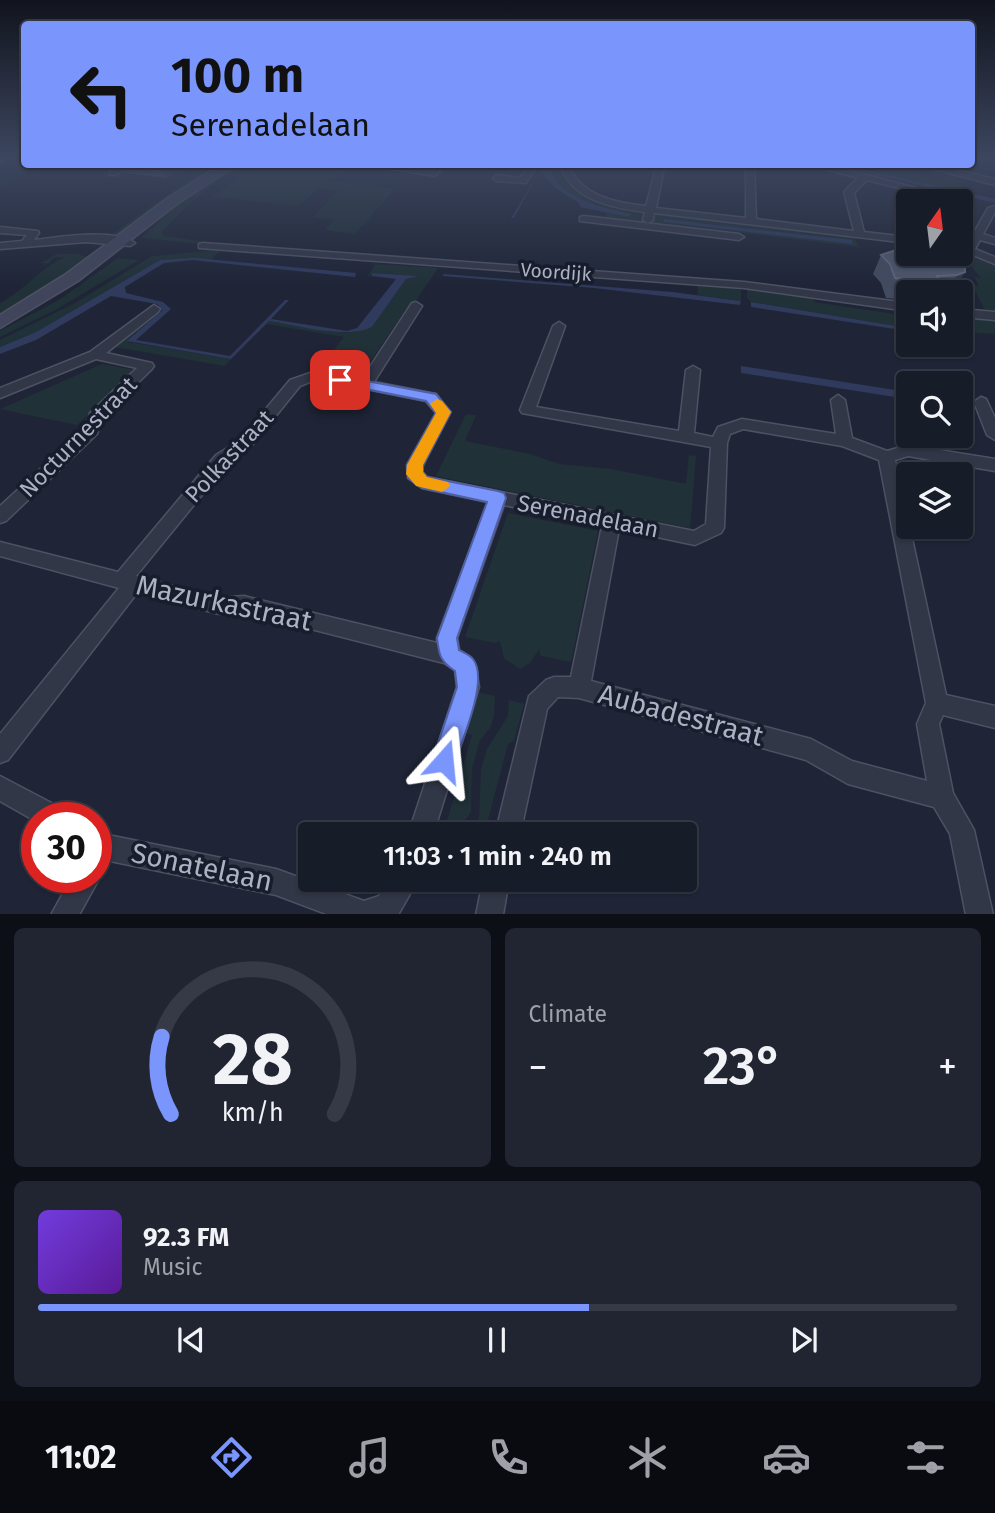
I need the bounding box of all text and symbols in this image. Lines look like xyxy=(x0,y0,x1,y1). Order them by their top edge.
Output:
text: 100 m xyxy=(171,46,304,105)
icon: left xyxy=(56,49,147,140)
text: Serenadelaan xyxy=(171,106,370,144)
north arrow xyxy=(896,189,973,266)
map controls xyxy=(896,189,973,539)
street label: Voordijk xyxy=(520,258,592,286)
button: sound xyxy=(896,280,973,357)
pin xyxy=(310,350,370,410)
icon: arrive xyxy=(321,361,359,399)
street label: Nocturnestraat xyxy=(13,370,143,503)
button: search xyxy=(896,371,973,448)
street label: Polkastraat xyxy=(179,403,280,508)
button: layers xyxy=(896,462,973,539)
street label: Serenadelaan xyxy=(515,489,661,543)
street label: Mazurkastraat xyxy=(133,568,316,638)
street label: Aubadestraat xyxy=(595,677,768,753)
position arrow xyxy=(407,724,481,798)
speed limit sign: 30 xyxy=(21,802,112,893)
street label: Sonatelaan xyxy=(129,836,275,898)
text: 11:03 · 1 min · 240 m xyxy=(383,841,612,872)
text: Climate xyxy=(529,1000,607,1028)
text: 28 xyxy=(212,1016,292,1103)
text: 23° xyxy=(703,1035,783,1098)
text: − xyxy=(529,1044,548,1090)
text: + xyxy=(938,1044,957,1090)
text: km/h xyxy=(221,1097,283,1127)
text: 92.3 FM xyxy=(143,1222,229,1253)
text: Music xyxy=(143,1253,203,1281)
icon: previous xyxy=(172,1321,210,1359)
icon: pause xyxy=(478,1321,516,1359)
icon: next xyxy=(785,1321,823,1359)
icon: directions xyxy=(207,1433,256,1482)
icon: music xyxy=(345,1433,394,1482)
icon: phone xyxy=(484,1433,533,1482)
icon: climate xyxy=(623,1433,672,1482)
icon: car xyxy=(762,1433,811,1482)
icon: filters xyxy=(901,1433,950,1482)
text: 11:02 xyxy=(45,1438,117,1476)

